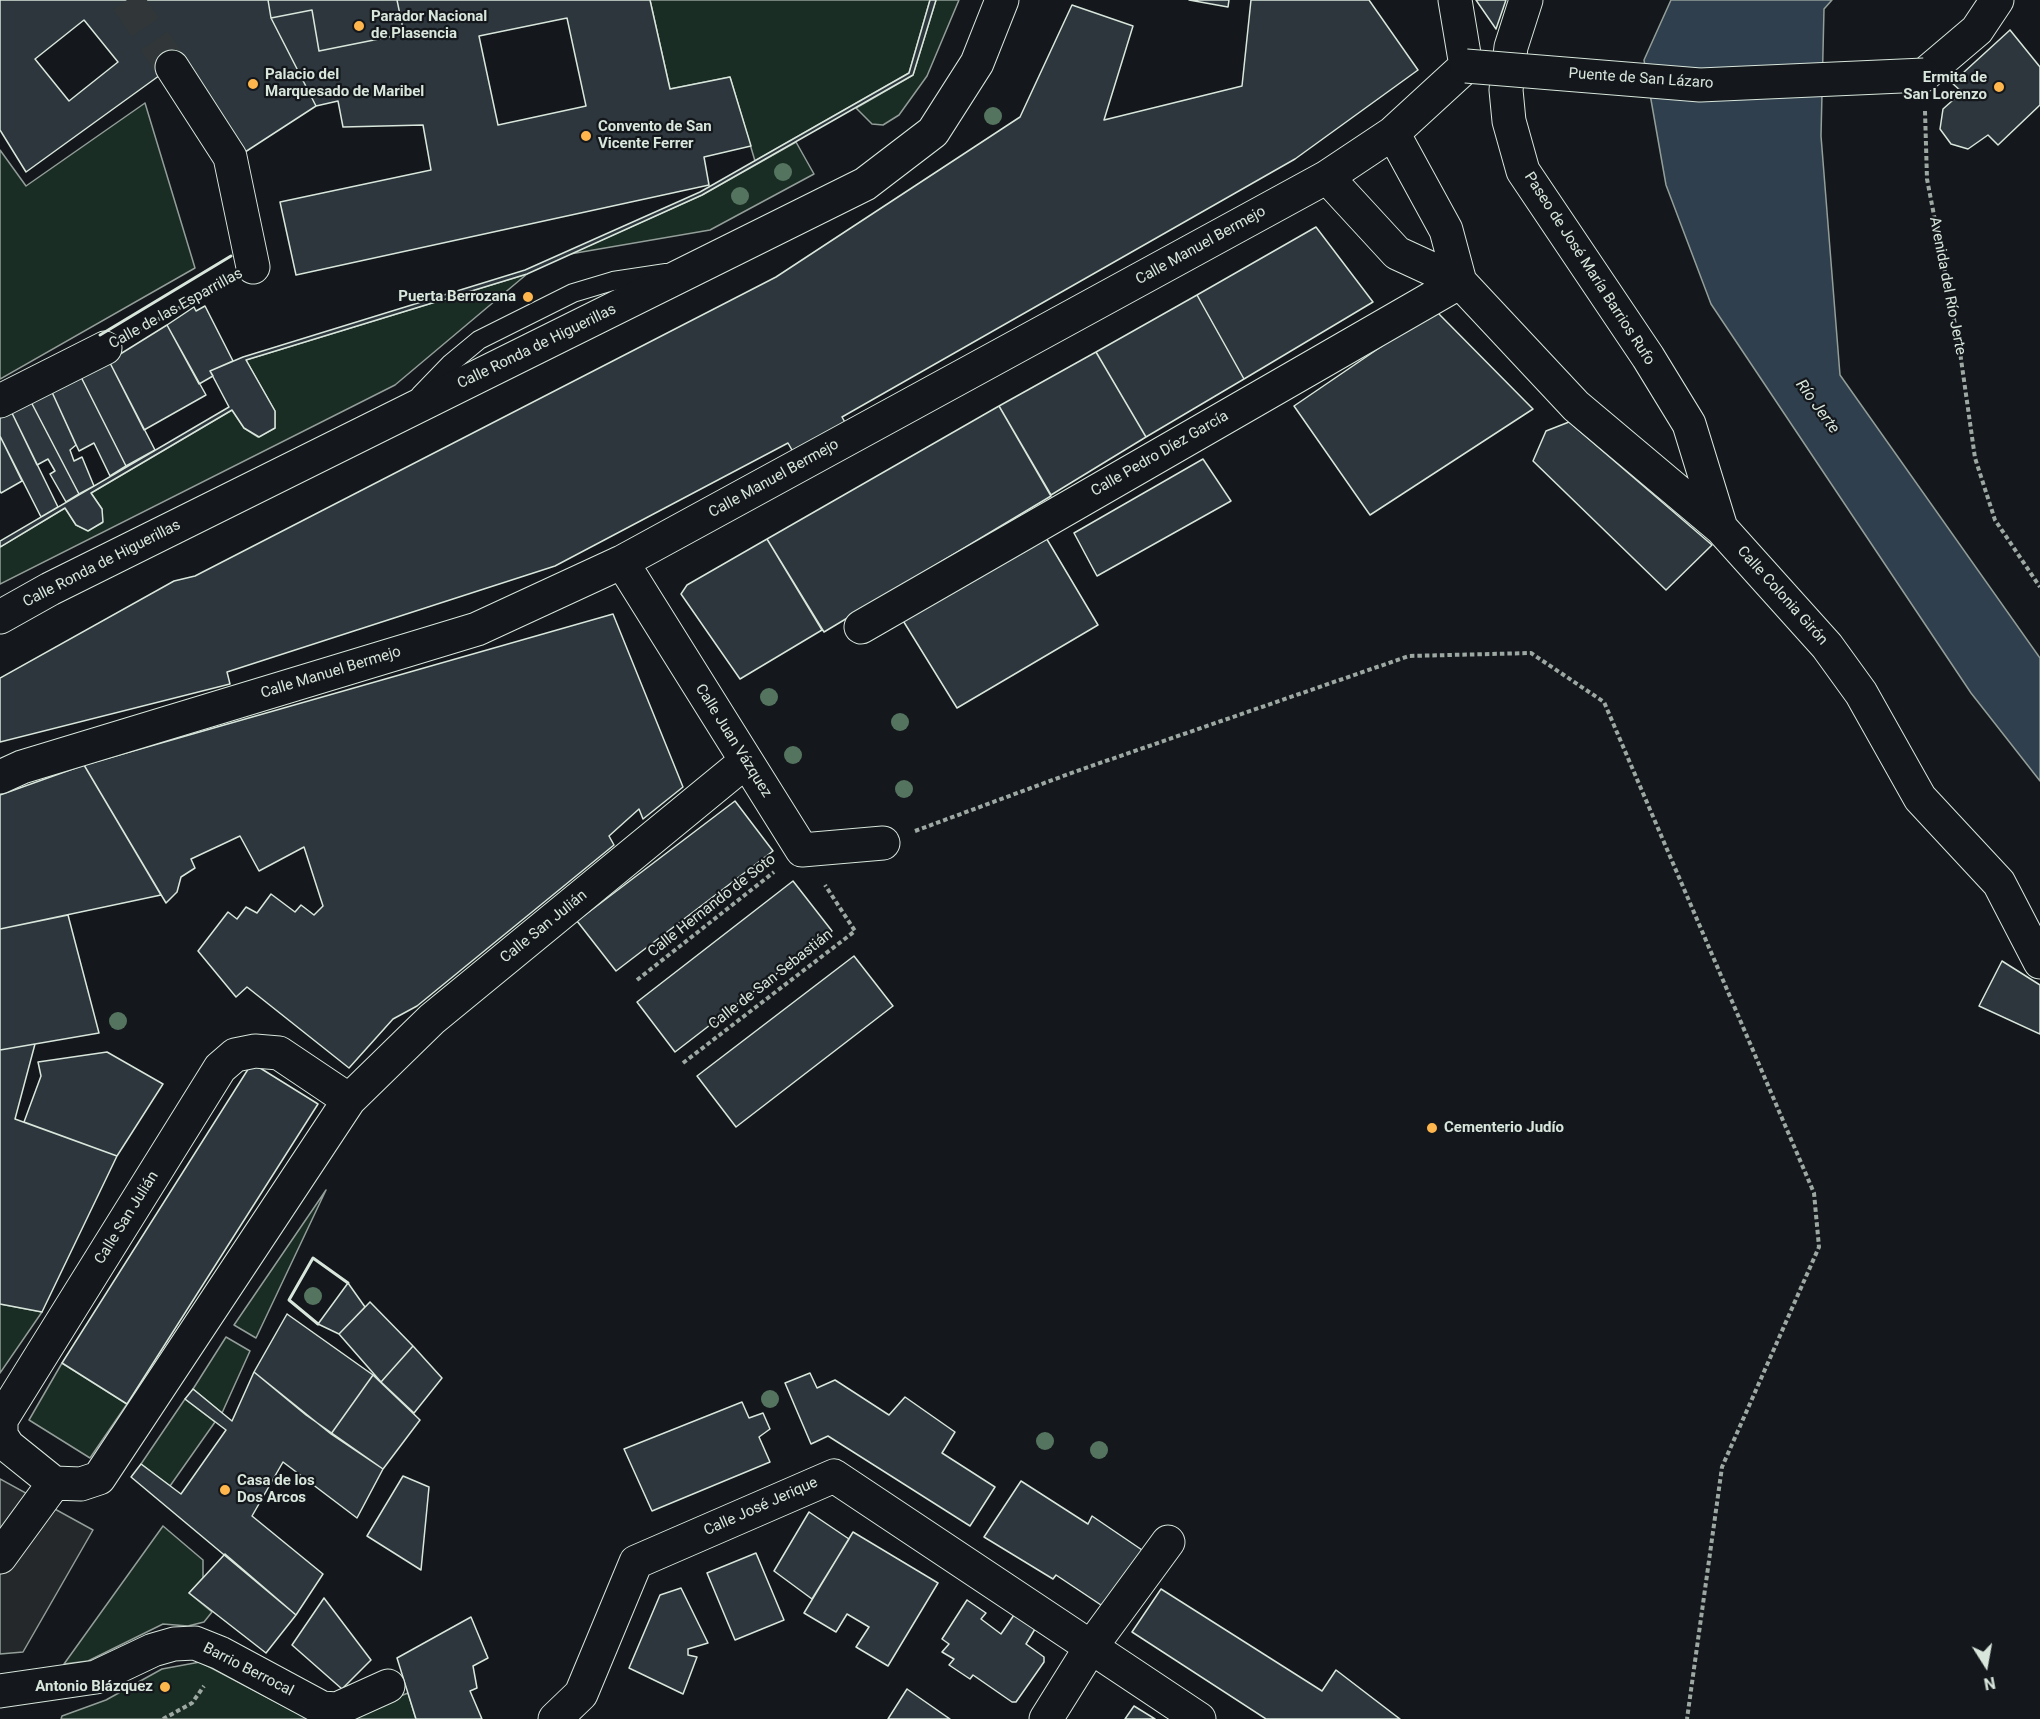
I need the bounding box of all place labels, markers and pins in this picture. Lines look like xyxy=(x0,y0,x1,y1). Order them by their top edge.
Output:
place label: Parador Nacional de Plasencia xyxy=(371,8,487,43)
marker: Parador Nacional de Plasencia xyxy=(352,19,366,33)
place label: Palacio del Marquesado de Maribel xyxy=(265,66,424,101)
place label: Ermita de San Lorenzo xyxy=(1903,69,1987,104)
marker: Palacio del Marquesado de Maribel xyxy=(246,77,260,91)
marker: Ermita de San Lorenzo xyxy=(1992,80,2006,94)
place label: Convento de San Vicente Ferrer xyxy=(598,118,712,153)
marker: Convento de San Vicente Ferrer xyxy=(579,129,593,143)
place label: Puerta Berrozana xyxy=(398,288,516,306)
marker: Puerta Berrozana xyxy=(521,290,535,304)
place label: Cementerio Judío xyxy=(1444,1119,1564,1137)
marker: Cementerio Judío xyxy=(1425,1121,1439,1135)
place label: Casa de los Dos Arcos xyxy=(237,1472,315,1507)
marker: Casa de los Dos Arcos xyxy=(218,1483,232,1497)
place label: Antonio Blázquez xyxy=(35,1678,153,1696)
marker: Antonio Blázquez xyxy=(158,1680,172,1694)

